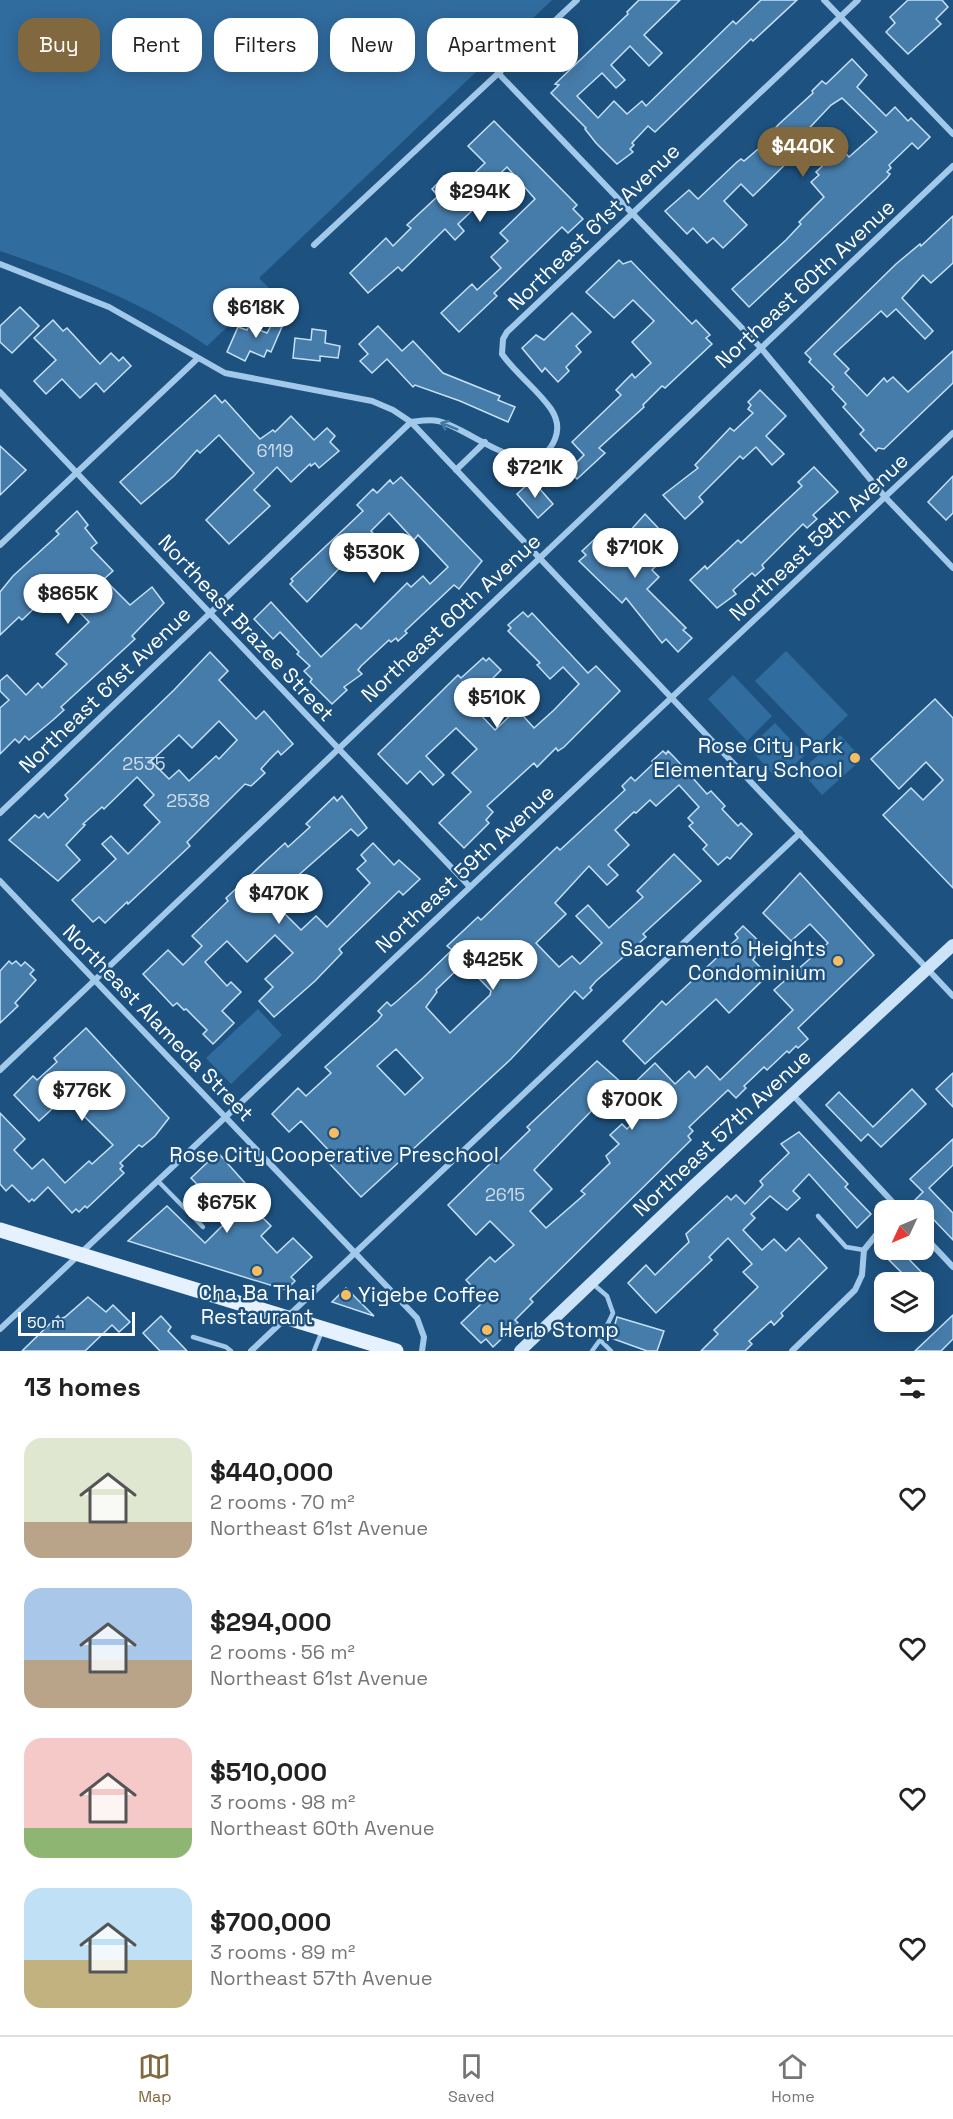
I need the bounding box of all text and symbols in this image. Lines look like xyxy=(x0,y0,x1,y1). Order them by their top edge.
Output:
chip: Buy xyxy=(18,18,100,72)
chip: Rent xyxy=(112,18,202,72)
chip: Filters xyxy=(214,18,318,72)
chip: New xyxy=(330,18,415,72)
chip: Apartment xyxy=(427,18,578,72)
pin: $440K xyxy=(761,127,845,178)
text: $440K xyxy=(771,133,835,159)
street label: Northeast 61st Avenue xyxy=(502,137,685,316)
pin: $294K xyxy=(438,172,522,223)
text: $294K xyxy=(449,178,511,204)
street label: Northeast 60th Avenue xyxy=(709,193,900,374)
pin: $618K xyxy=(214,288,298,339)
text: $618K xyxy=(227,294,285,320)
one-way arrow xyxy=(441,420,459,431)
house number: 6119 xyxy=(256,439,294,462)
street label: Northeast 59th Avenue xyxy=(724,447,914,627)
pin: $721K xyxy=(493,448,577,499)
text: $721K xyxy=(507,454,563,480)
street label: Northeast 60th Avenue xyxy=(355,527,546,708)
street label: Northeast Brazee Street xyxy=(153,528,340,727)
pin: $710K xyxy=(593,528,677,579)
pin: $530K xyxy=(332,533,416,584)
text: $710K xyxy=(606,534,664,560)
text: $530K xyxy=(343,539,405,565)
pin: $865K xyxy=(26,574,110,625)
text: $865K xyxy=(38,580,99,606)
street label: Northeast 61st Avenue xyxy=(13,600,196,779)
pin: $510K xyxy=(455,678,539,729)
text: $510K xyxy=(468,684,526,710)
place label: Rose City Park Elementary School xyxy=(653,732,843,783)
marker: Rose City Park Elementary School xyxy=(848,751,862,765)
house number: 2535 xyxy=(122,752,166,775)
street label: Northeast 59th Avenue xyxy=(370,779,560,959)
house number: 2538 xyxy=(166,789,210,812)
pin: $470K xyxy=(237,874,321,925)
text: $470K xyxy=(249,880,309,906)
street label: Northeast Alameda Street xyxy=(57,918,260,1127)
place label: Sacramento Heights Condominium xyxy=(620,935,826,986)
pin: $425K xyxy=(451,940,535,991)
text: $425K xyxy=(462,946,524,972)
marker: Sacramento Heights Condominium xyxy=(831,954,845,968)
street label: Northeast 57th Avenue xyxy=(627,1043,816,1222)
pin: $776K xyxy=(40,1071,124,1122)
text: $776K xyxy=(52,1077,112,1103)
pin: $700K xyxy=(590,1080,674,1131)
text: $700K xyxy=(601,1086,663,1112)
marker: Rose City Cooperative Preschool xyxy=(327,1126,341,1140)
place label: Rose City Cooperative Preschool xyxy=(169,1141,499,1168)
pin: $675K xyxy=(185,1183,269,1234)
house number: 2615 xyxy=(485,1183,525,1206)
text: $675K xyxy=(197,1189,257,1215)
north arrow xyxy=(874,1200,934,1260)
map controls xyxy=(874,1200,934,1332)
marker: Cha Ba Thai Restaurant xyxy=(250,1264,264,1278)
button: layers xyxy=(874,1272,934,1332)
place label: Cha Ba Thai Restaurant xyxy=(198,1279,316,1330)
place label: Yigebe Coffee xyxy=(358,1281,500,1308)
marker: Yigebe Coffee xyxy=(339,1288,353,1302)
scale bar xyxy=(18,1309,135,1336)
text: 50 m xyxy=(27,1312,65,1333)
place label: Herb Stomp xyxy=(499,1316,619,1343)
marker: Herb Stomp xyxy=(480,1323,494,1337)
text: 13 homes xyxy=(24,1370,141,1404)
icon: filters xyxy=(896,1371,929,1404)
text: $440,000 xyxy=(210,1455,333,1489)
icon: home xyxy=(72,1462,144,1534)
icon: heart xyxy=(896,1482,929,1515)
text: 2 rooms · 70 m² xyxy=(210,1489,354,1515)
text: Northeast 61st Avenue xyxy=(210,1515,428,1541)
text: $294,000 xyxy=(210,1605,332,1639)
icon: home xyxy=(72,1612,144,1684)
icon: heart xyxy=(896,1632,929,1665)
text: 2 rooms · 56 m² xyxy=(210,1639,355,1665)
text: Northeast 61st Avenue xyxy=(210,1665,428,1691)
text: $510,000 xyxy=(210,1755,327,1789)
icon: home xyxy=(72,1762,144,1834)
icon: heart xyxy=(896,1782,929,1815)
text: 3 rooms · 98 m² xyxy=(210,1789,355,1815)
text: Northeast 60th Avenue xyxy=(210,1815,435,1841)
text: $700,000 xyxy=(210,1905,331,1939)
icon: home xyxy=(72,1912,144,1984)
icon: heart xyxy=(896,1932,929,1965)
text: 3 rooms · 89 m² xyxy=(210,1939,355,1965)
text: Northeast 57th Avenue xyxy=(210,1965,433,1991)
tab: Map xyxy=(138,2050,172,2107)
tab: Saved xyxy=(448,2050,495,2107)
tab: Home xyxy=(771,2050,815,2107)

